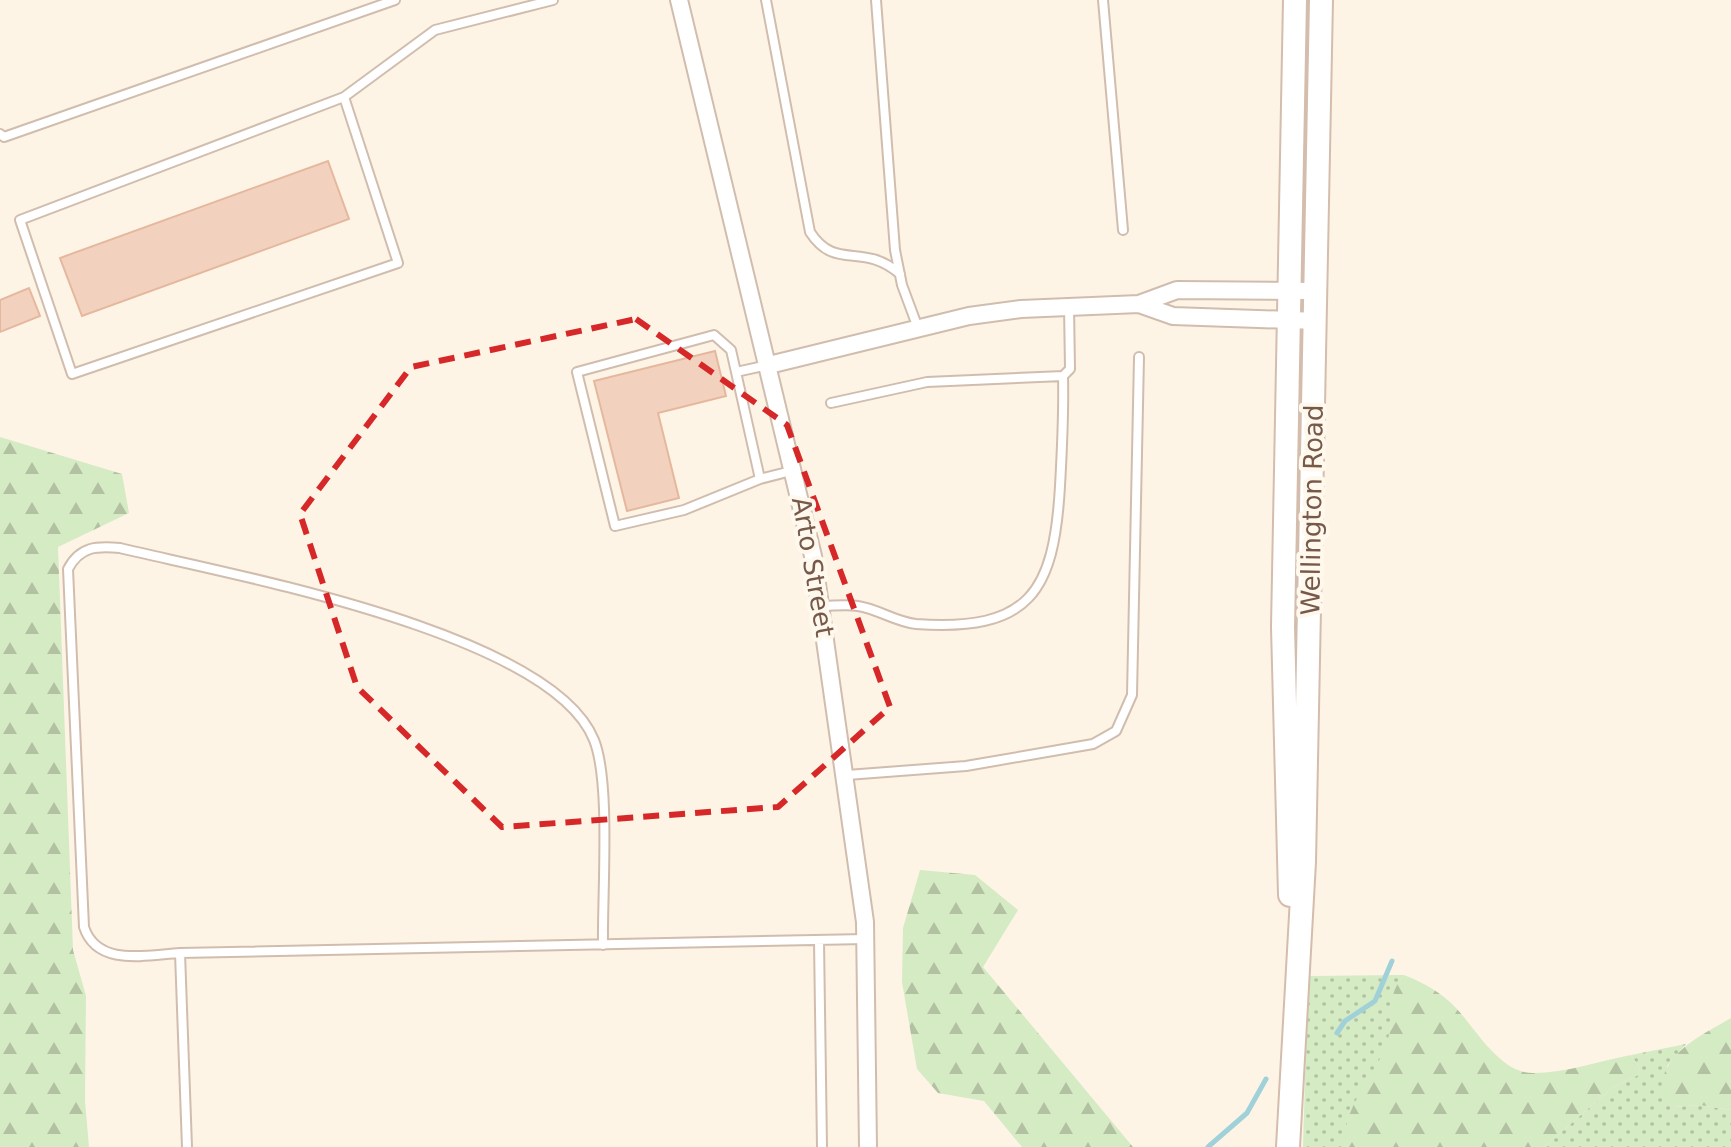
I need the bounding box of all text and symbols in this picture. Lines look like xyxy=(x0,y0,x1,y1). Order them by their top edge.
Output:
street label: Wellington Road xyxy=(1295,404,1329,616)
street label: Arto Street xyxy=(786,495,840,639)

